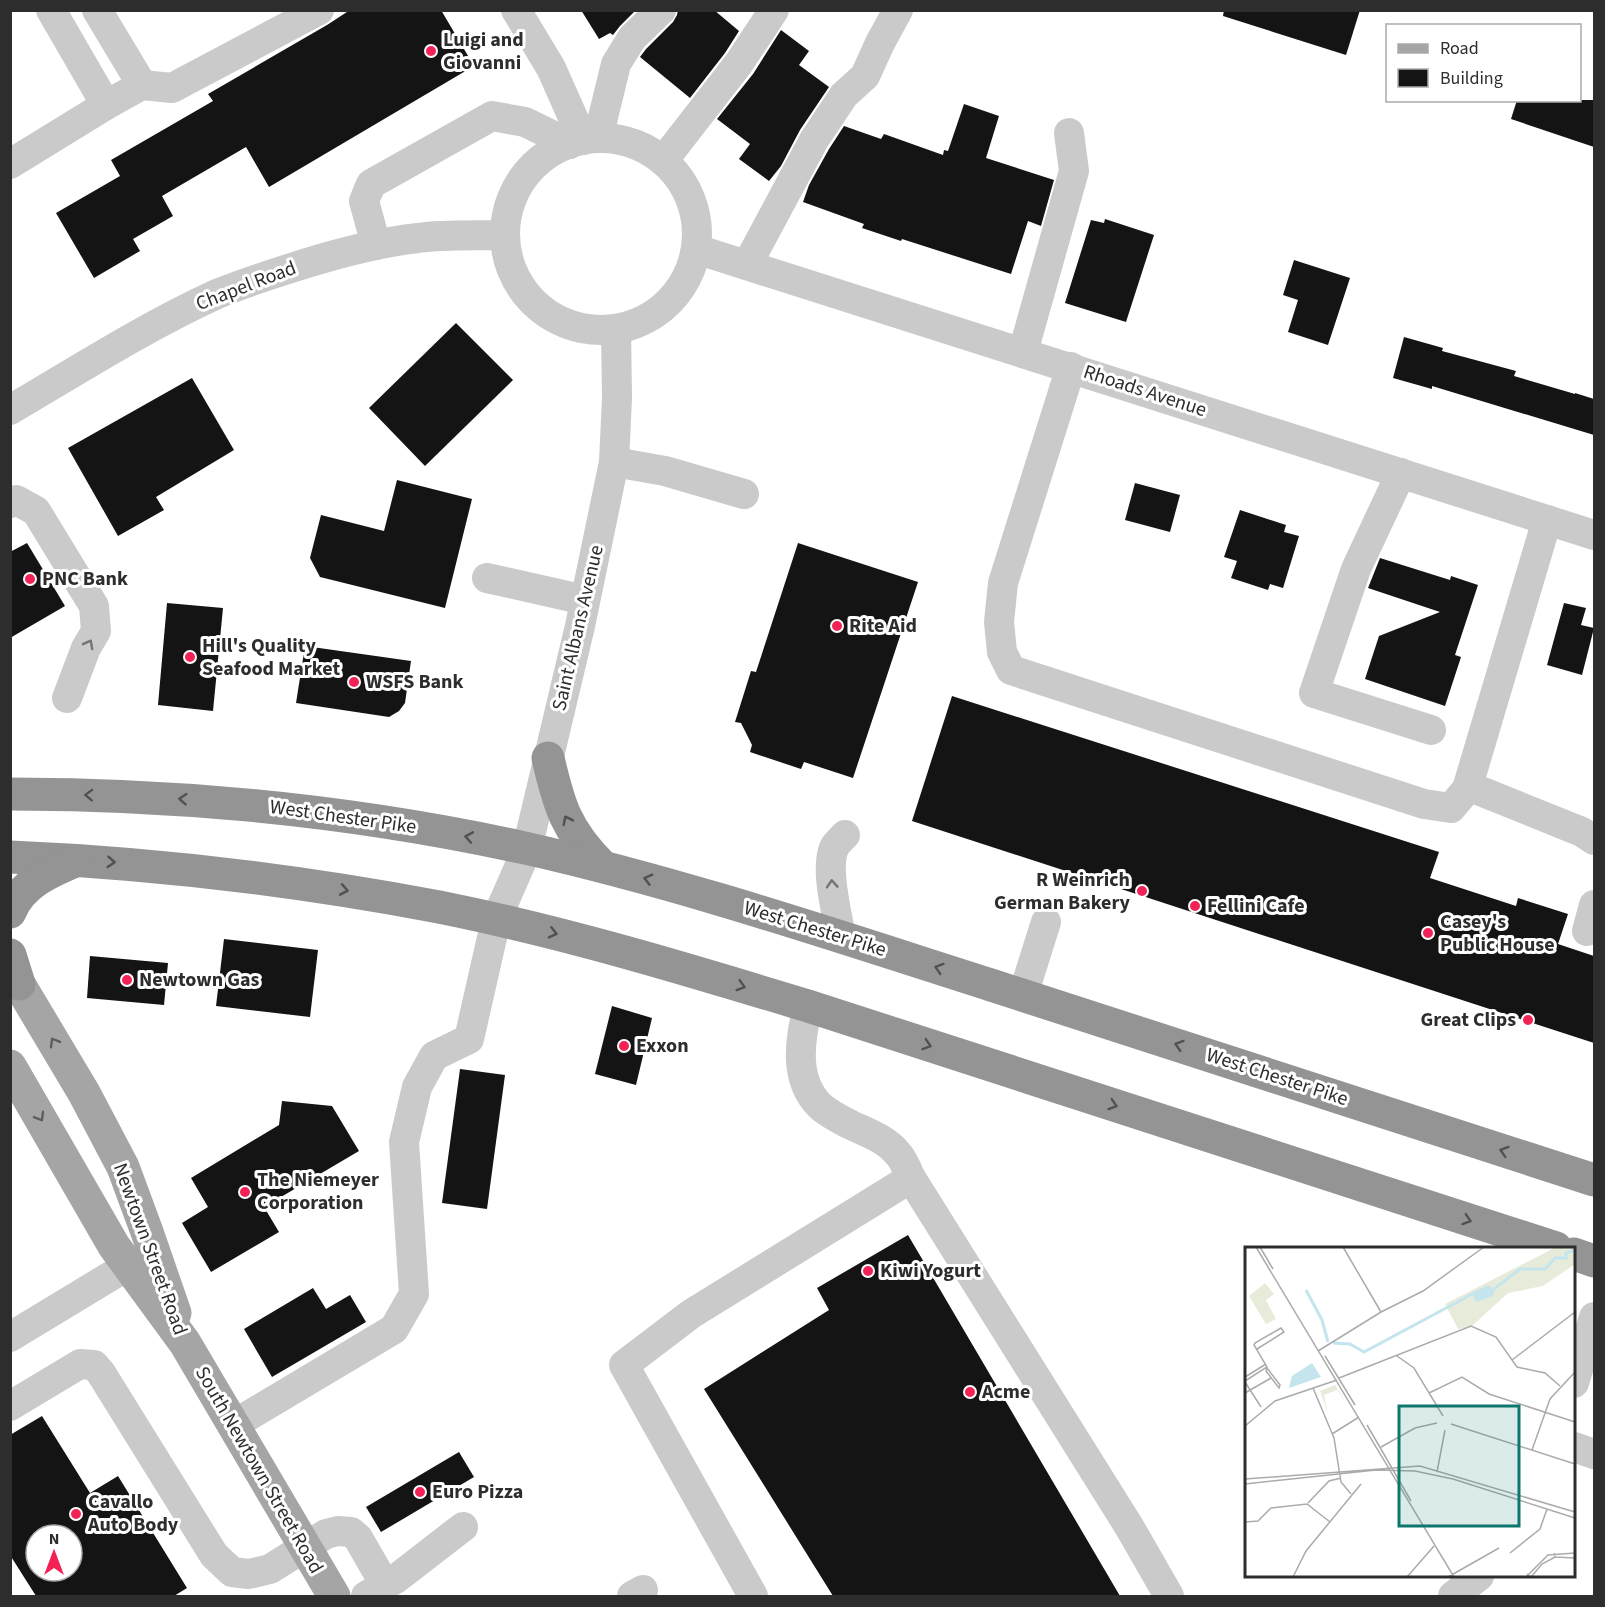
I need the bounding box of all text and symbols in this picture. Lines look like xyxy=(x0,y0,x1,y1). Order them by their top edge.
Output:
legend xyxy=(1386,24,1581,102)
place label: Luigi and Giovanni xyxy=(443,26,524,77)
text: Road xyxy=(1440,36,1479,61)
marker: Luigi and Giovanni xyxy=(424,44,438,58)
text: Building xyxy=(1440,66,1503,91)
street label: Chapel Road xyxy=(192,254,300,318)
street label: Rhoads Avenue xyxy=(1080,358,1210,424)
street label: Saint Albans Avenue xyxy=(545,542,611,714)
place label: PNC Bank xyxy=(42,565,128,593)
marker: PNC Bank xyxy=(23,572,37,586)
place label: Rite Aid xyxy=(849,612,917,640)
marker: Rite Aid xyxy=(830,619,844,633)
place label: Hill's Quality Seafood Market xyxy=(202,632,340,683)
one-way arrow xyxy=(82,640,93,650)
marker: Hill's Quality Seafood Market xyxy=(183,650,197,664)
place label: WSFS Bank xyxy=(366,668,463,696)
marker: WSFS Bank xyxy=(347,675,361,689)
one-way arrow xyxy=(84,789,93,801)
one-way arrow xyxy=(178,793,187,806)
street label: West Chester Pike xyxy=(268,793,418,841)
one-way arrow xyxy=(563,816,574,827)
one-way arrow xyxy=(465,831,475,844)
one-way arrow xyxy=(106,855,115,868)
place label: R Weinrich German Bakery xyxy=(994,866,1131,917)
one-way arrow xyxy=(643,874,654,886)
one-way arrow xyxy=(826,879,839,888)
one-way arrow xyxy=(340,884,349,896)
marker: R Weinrich German Bakery xyxy=(1135,884,1149,898)
place label: Fellini Cafe xyxy=(1207,892,1305,920)
street label: West Chester Pike xyxy=(740,894,890,964)
marker: Fellini Cafe xyxy=(1188,899,1202,913)
place label: Casey's Public House xyxy=(1440,908,1555,959)
one-way arrow xyxy=(548,926,558,939)
marker: Casey's Public House xyxy=(1421,926,1435,940)
one-way arrow xyxy=(934,963,945,975)
place label: Newtown Gas xyxy=(139,966,260,994)
marker: Newtown Gas xyxy=(120,973,134,987)
one-way arrow xyxy=(735,978,746,991)
place label: Great Clips xyxy=(1420,1006,1516,1034)
marker: Great Clips xyxy=(1521,1013,1535,1027)
place label: Exxon xyxy=(636,1032,689,1060)
one-way arrow xyxy=(921,1037,932,1050)
one-way arrow xyxy=(50,1038,61,1048)
marker: Exxon xyxy=(617,1039,631,1053)
one-way arrow xyxy=(1174,1040,1185,1053)
street label: West Chester Pike xyxy=(1202,1041,1352,1113)
one-way arrow xyxy=(1107,1097,1117,1110)
one-way arrow xyxy=(32,1111,44,1121)
one-way arrow xyxy=(1499,1146,1510,1158)
street label: Newtown Street Road xyxy=(106,1159,194,1339)
place label: The Niemeyer Corporation xyxy=(257,1166,379,1217)
marker: The Niemeyer Corporation xyxy=(238,1185,252,1199)
one-way arrow xyxy=(1461,1212,1472,1225)
inset map xyxy=(1245,1247,1575,1577)
place label: Kiwi Yogurt xyxy=(880,1257,981,1285)
marker: Kiwi Yogurt xyxy=(861,1264,875,1278)
street label: South Newtown Street Road xyxy=(188,1361,330,1579)
place label: Acme xyxy=(981,1378,1030,1406)
marker: Acme xyxy=(963,1385,977,1399)
place label: Euro Pizza xyxy=(432,1478,523,1506)
marker: Euro Pizza xyxy=(413,1485,427,1499)
place label: Cavallo Auto Body xyxy=(87,1488,179,1539)
marker: Cavallo Auto Body xyxy=(69,1507,83,1521)
north arrow xyxy=(24,1523,84,1583)
text: N xyxy=(49,1528,59,1550)

